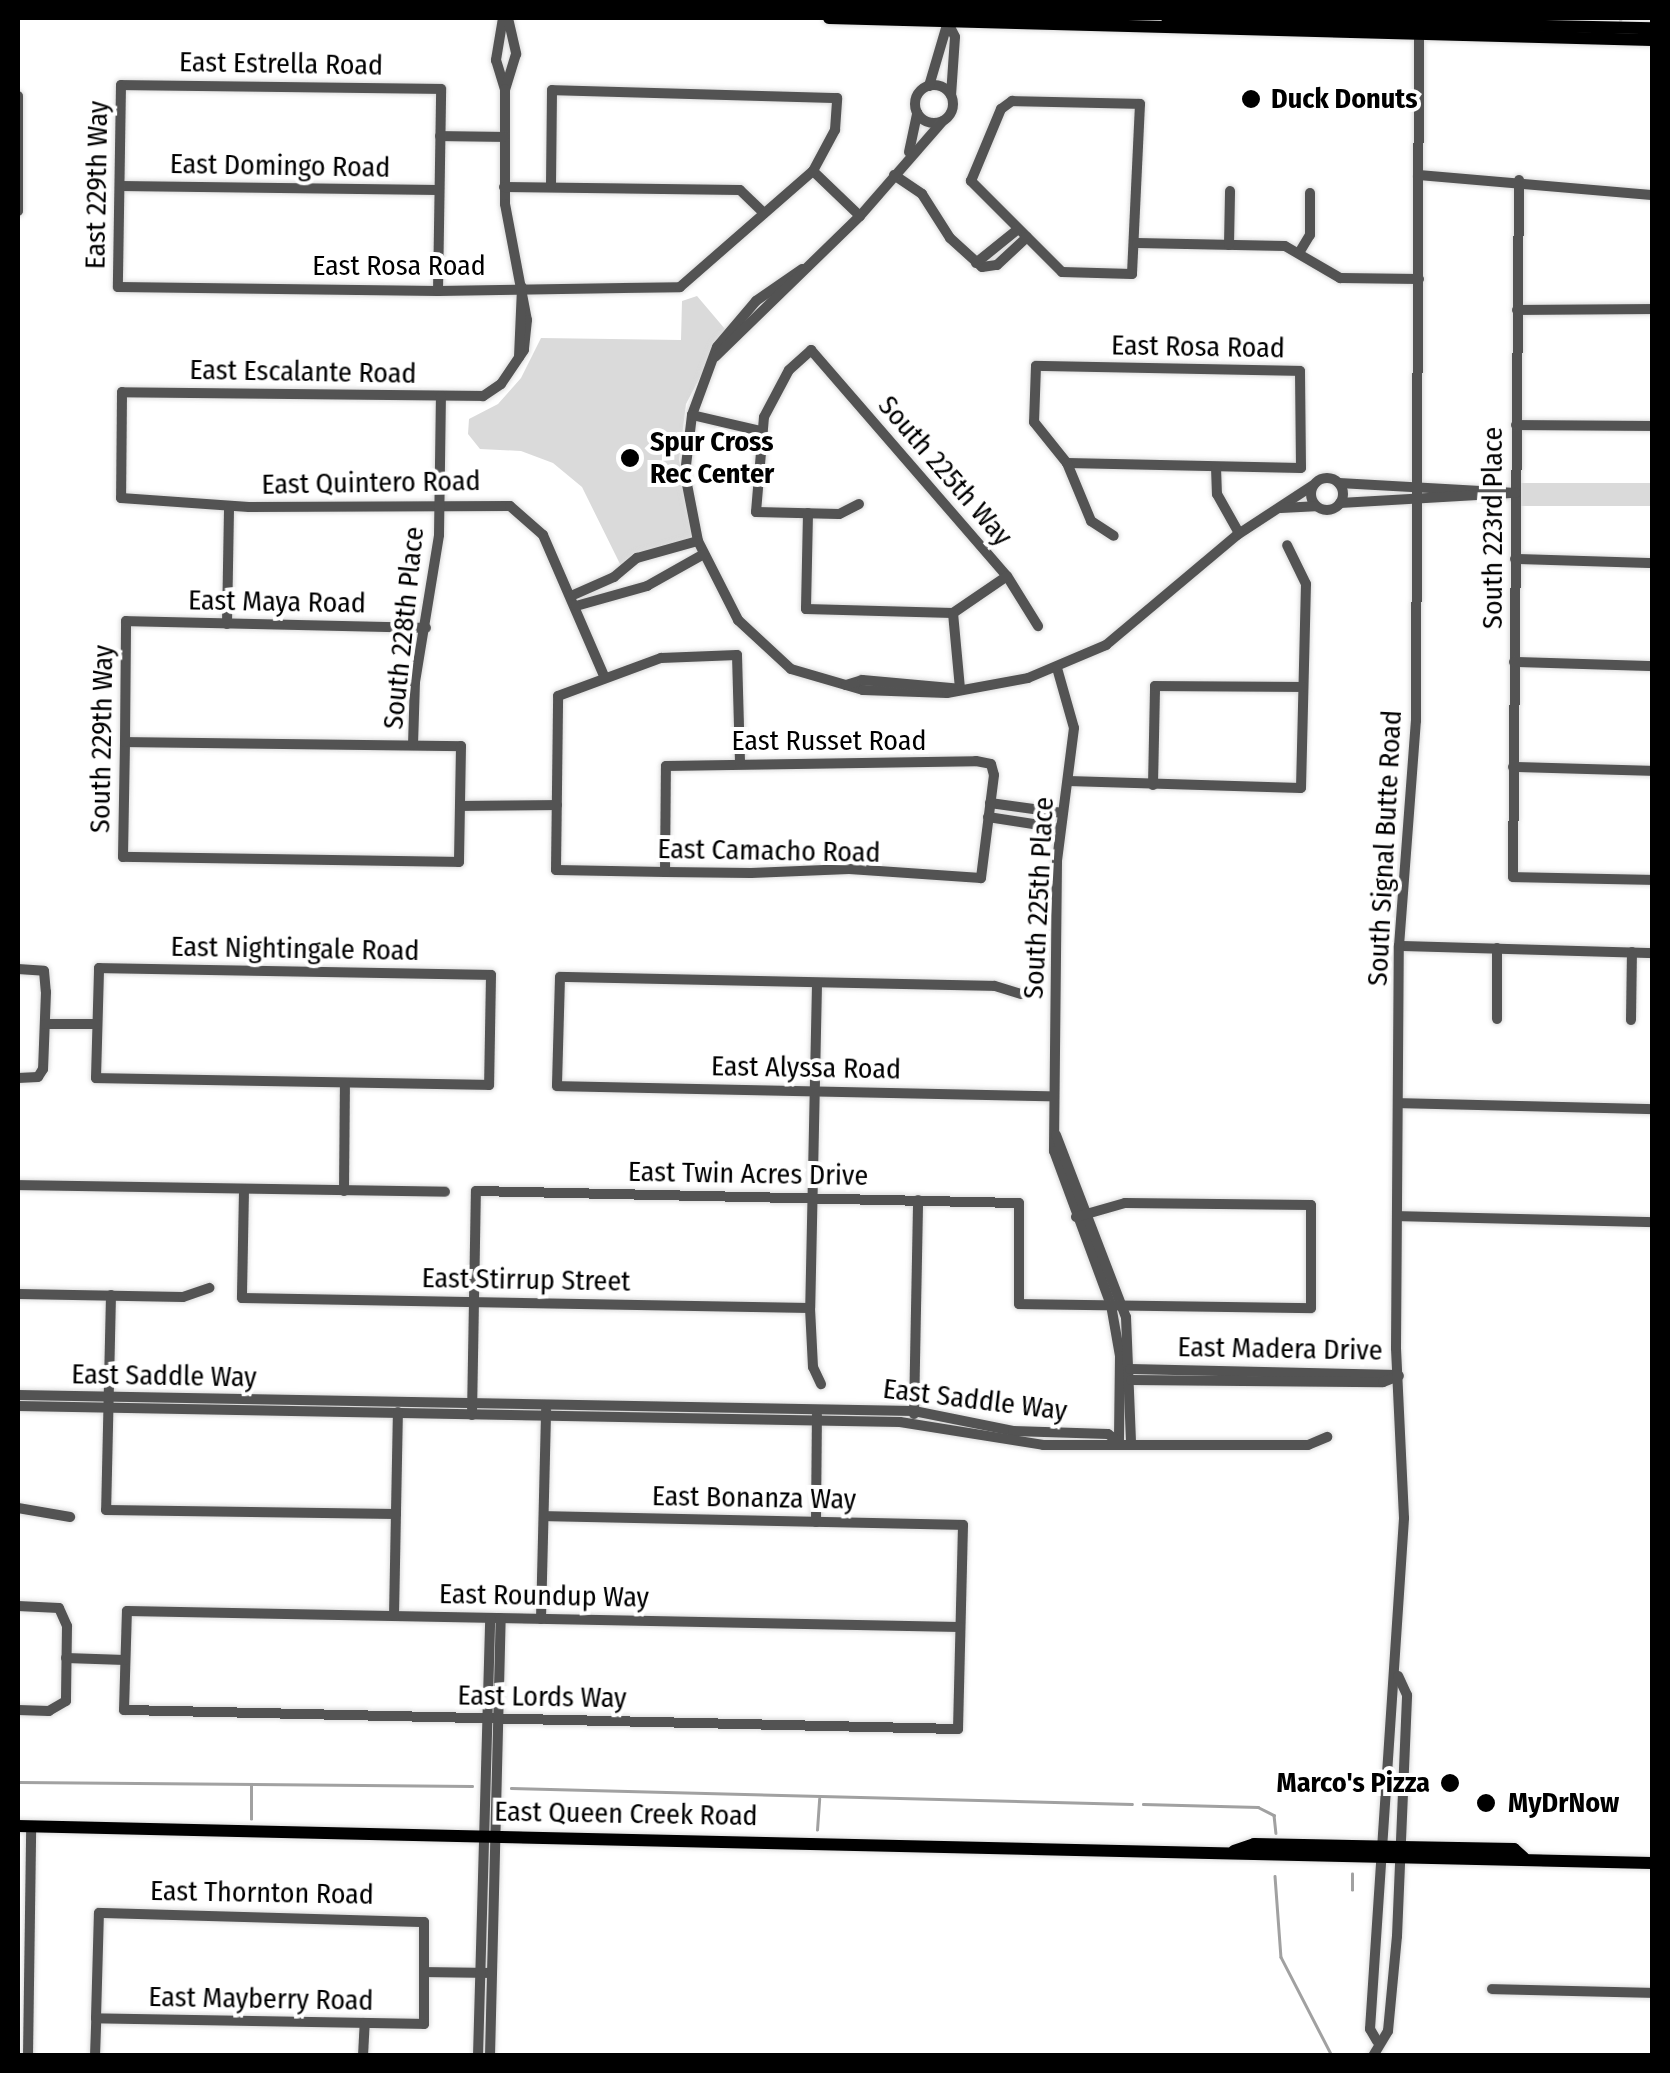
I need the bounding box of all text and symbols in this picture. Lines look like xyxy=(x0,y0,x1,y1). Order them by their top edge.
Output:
street label: East Estrella Road xyxy=(179,45,383,83)
place label: Duck Donuts xyxy=(1271,82,1417,116)
marker: Duck Donuts xyxy=(1240,88,1262,110)
street label: East 229th Way xyxy=(79,100,115,270)
street label: East Domingo Road xyxy=(170,147,390,185)
street label: East Rosa Road xyxy=(312,249,486,283)
street label: East Rosa Road xyxy=(1111,329,1285,365)
street label: East Escalante Road xyxy=(189,353,417,391)
street label: South 225th Way xyxy=(871,389,1019,553)
place label: Spur Cross Rec Center xyxy=(650,425,774,491)
street label: South 223rd Place xyxy=(1476,427,1510,629)
marker: Spur Cross Rec Center xyxy=(619,447,641,469)
street label: East Quintero Road xyxy=(261,464,481,502)
street label: South 228th Place xyxy=(377,525,431,731)
street label: East Maya Road xyxy=(188,584,366,620)
street label: South 229th Way xyxy=(84,645,120,833)
street label: South Signal Butte Road xyxy=(1361,709,1409,987)
street label: East Russet Road xyxy=(731,724,927,758)
street label: South 225th Place xyxy=(1017,796,1061,1000)
street label: East Camacho Road xyxy=(657,832,881,870)
street label: East Nightingale Road xyxy=(170,930,420,968)
street label: East Alyssa Road xyxy=(711,1050,901,1086)
street label: East Twin Acres Drive xyxy=(628,1155,868,1193)
street label: East Stirrup Street xyxy=(421,1261,631,1299)
street label: East Madera Drive xyxy=(1177,1330,1383,1368)
street label: East Saddle Way xyxy=(71,1358,257,1394)
street label: East Saddle Way xyxy=(881,1372,1069,1428)
street label: East Bonanza Way xyxy=(652,1479,856,1517)
street label: East Roundup Way xyxy=(439,1577,649,1615)
street label: East Lords Way xyxy=(457,1679,627,1715)
place label: Marco's Pizza xyxy=(1277,1766,1430,1800)
marker: Marco's Pizza xyxy=(1439,1772,1461,1794)
place label: MyDrNow xyxy=(1508,1786,1619,1820)
marker: MyDrNow xyxy=(1473,1790,1499,1816)
street label: East Queen Creek Road xyxy=(494,1795,758,1833)
street label: East Thornton Road xyxy=(150,1874,374,1912)
street label: East Mayberry Road xyxy=(148,1980,374,2018)

